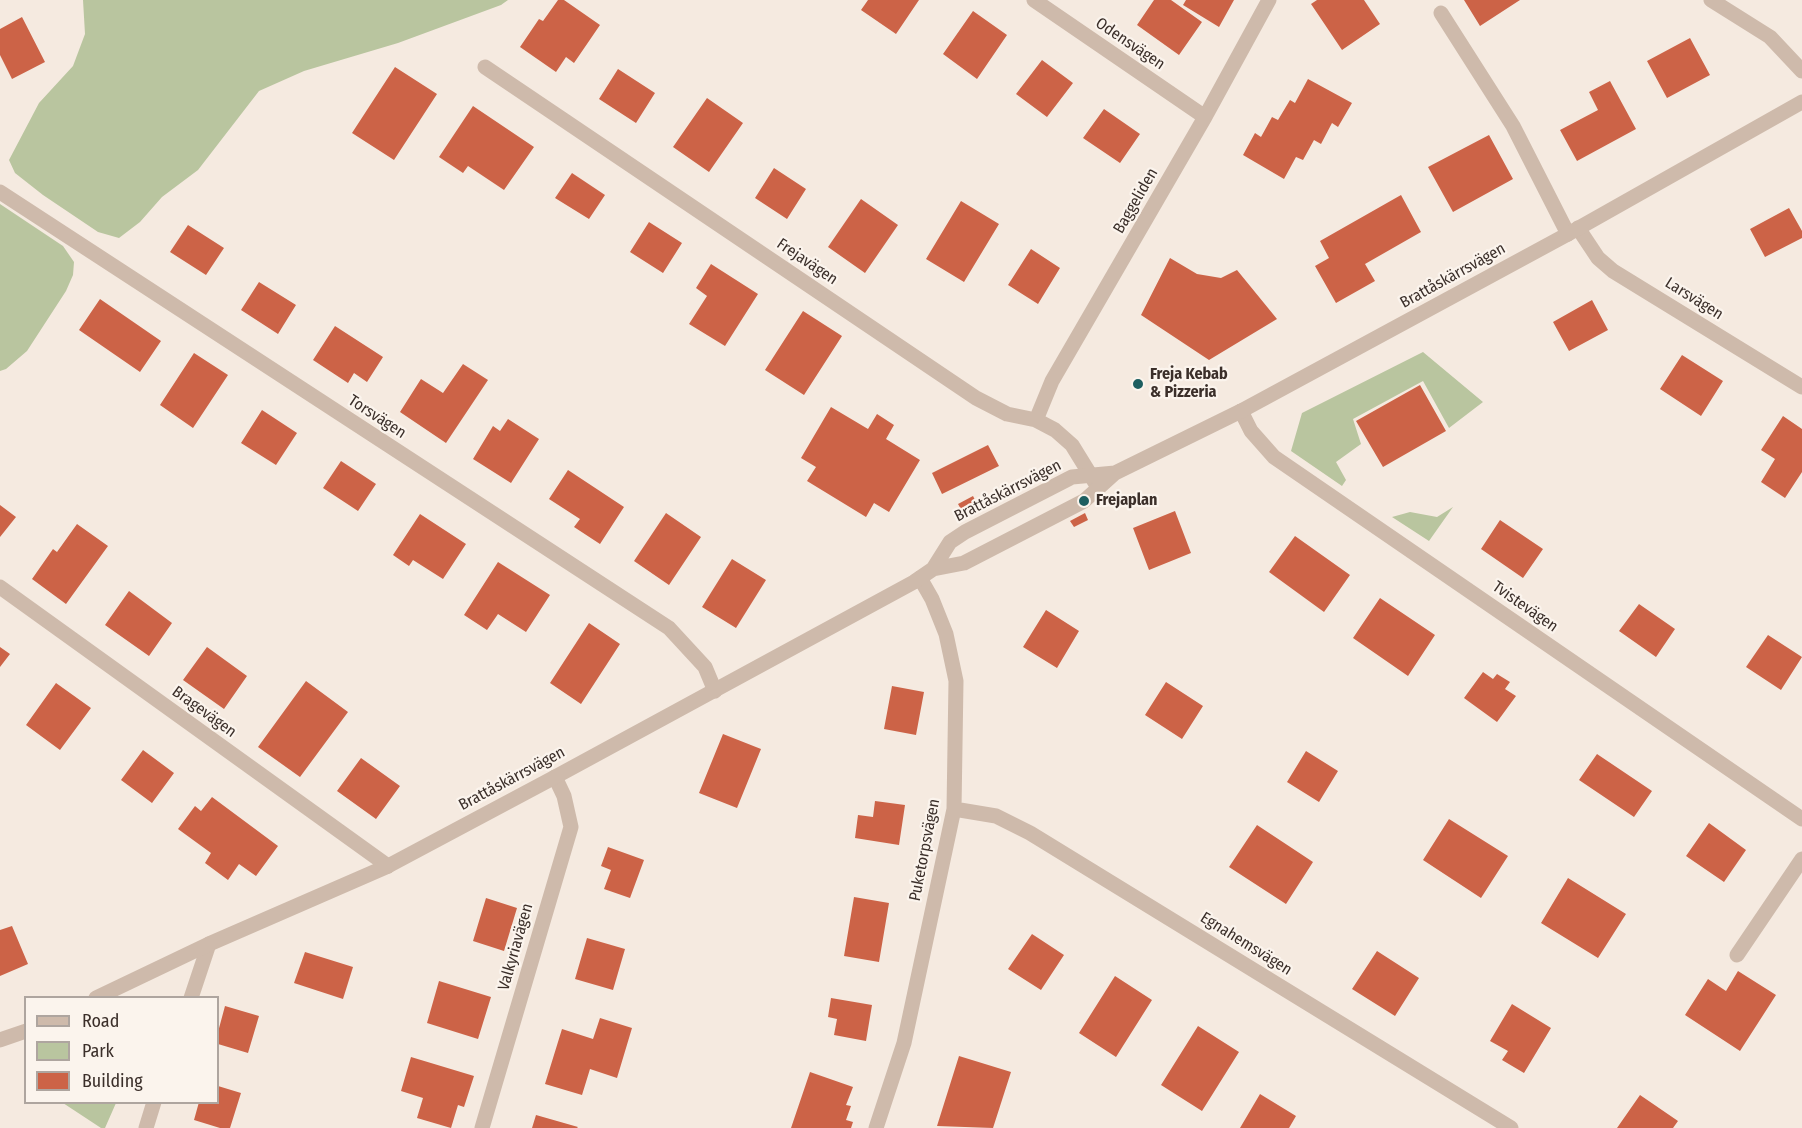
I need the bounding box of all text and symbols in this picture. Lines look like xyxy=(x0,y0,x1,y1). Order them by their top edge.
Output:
street label: Odensvägen xyxy=(1092,14,1168,74)
street label: Baggeliden xyxy=(1110,165,1162,237)
street label: Frejavägen xyxy=(773,235,841,289)
street label: Brattåskärrsvägen xyxy=(1397,239,1509,313)
street label: Larsvägen xyxy=(1661,274,1727,324)
place label: Freja Kebab & Pizzeria xyxy=(1150,365,1228,403)
marker: Freja Kebab & Pizzeria xyxy=(1131,377,1145,391)
street label: Torsvägen xyxy=(344,391,410,443)
street label: Brattåskärrsvägen xyxy=(951,456,1065,526)
place label: Frejaplan xyxy=(1096,491,1157,511)
marker: Frejaplan xyxy=(1077,494,1091,508)
street label: Tvistevägen xyxy=(1488,577,1562,637)
street label: Bragevägen xyxy=(168,682,240,742)
street label: Brattåskärrsvägen xyxy=(456,743,568,815)
street label: Puketorpsvägen xyxy=(906,797,944,903)
street label: Valkyriavägen xyxy=(494,901,538,993)
street label: Egnahemsvägen xyxy=(1197,908,1295,980)
legend xyxy=(24,996,219,1104)
text: Road xyxy=(82,1010,119,1032)
text: Park xyxy=(82,1040,114,1062)
text: Building xyxy=(82,1070,143,1092)

